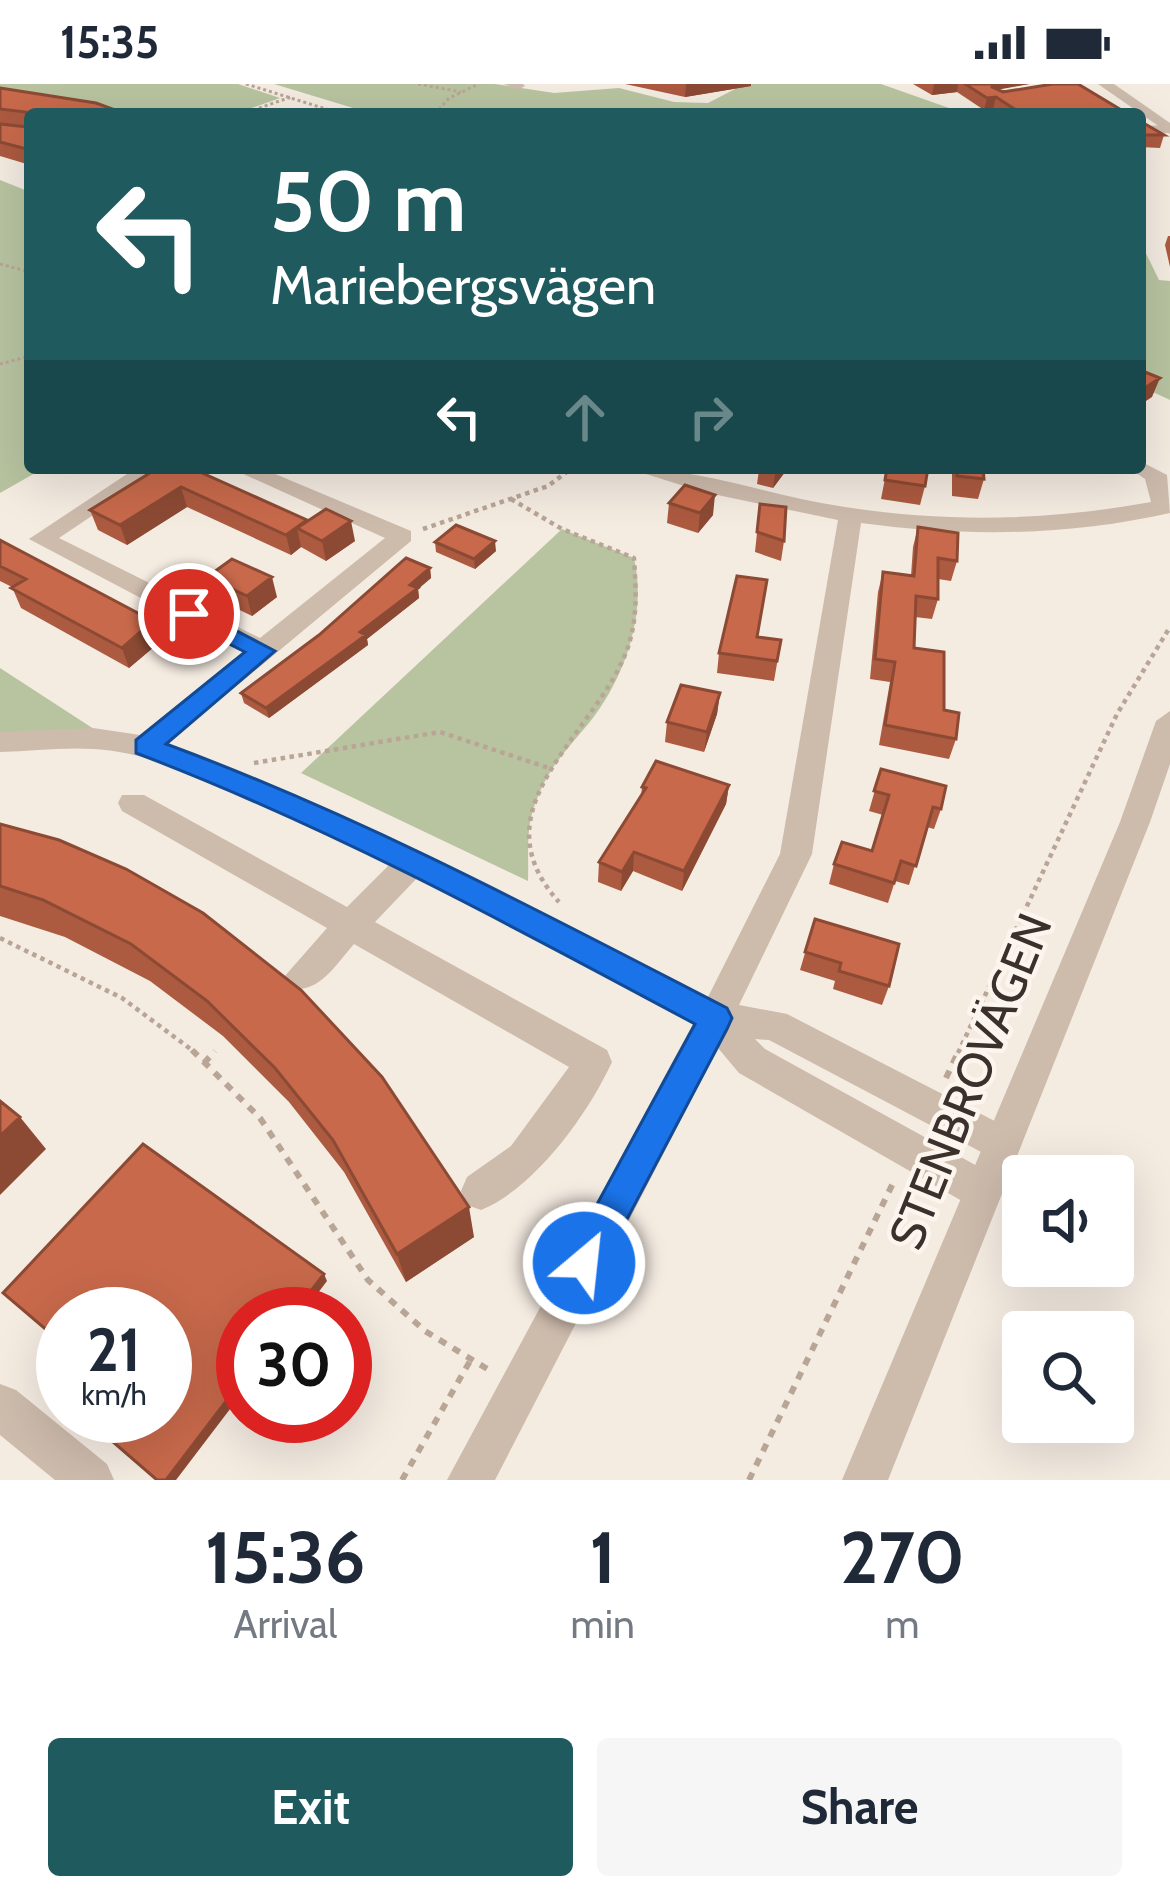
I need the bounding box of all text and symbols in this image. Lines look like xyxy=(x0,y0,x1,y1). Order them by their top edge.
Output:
text: 15:35 xyxy=(60,15,159,69)
text: 50 m xyxy=(270,150,466,252)
icon: left xyxy=(72,156,228,312)
text: Mariebergsvägen xyxy=(270,252,656,318)
icon: left xyxy=(426,384,492,450)
icon: ahead xyxy=(552,384,618,450)
icon: right xyxy=(678,384,744,450)
pin xyxy=(138,563,240,665)
icon: arrive xyxy=(156,581,222,647)
street label: STENBROVÄGEN xyxy=(876,905,1064,1257)
map controls xyxy=(1002,1155,1134,1443)
button: sound xyxy=(1002,1155,1134,1287)
position arrow xyxy=(521,1200,647,1326)
speed limit sign: 30 xyxy=(216,1287,372,1443)
button: search xyxy=(1002,1311,1134,1443)
text: 21 xyxy=(87,1313,141,1386)
text: km/h xyxy=(81,1376,147,1413)
text: 15:36 xyxy=(205,1514,366,1601)
text: 1 xyxy=(589,1514,616,1601)
text: 270 xyxy=(840,1514,965,1601)
text: Arrival xyxy=(233,1600,337,1648)
text: min xyxy=(571,1600,635,1648)
text: m xyxy=(885,1600,920,1648)
button: Exit xyxy=(48,1738,573,1876)
button: Share xyxy=(597,1738,1122,1876)

